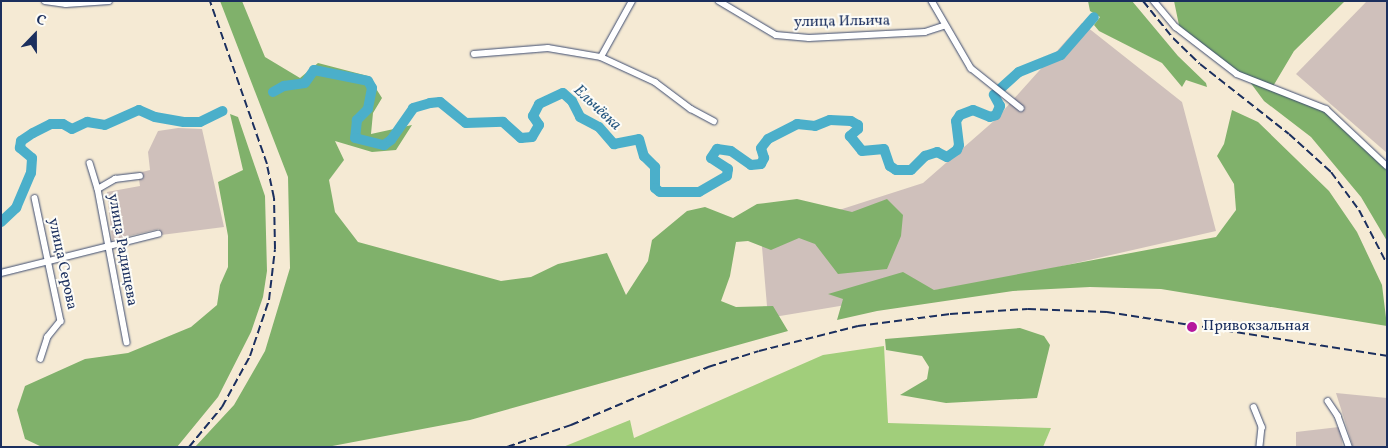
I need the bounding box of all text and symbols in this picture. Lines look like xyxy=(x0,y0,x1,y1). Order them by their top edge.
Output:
north arrow xyxy=(10,10,60,60)
text: С xyxy=(33,10,49,31)
street label: улица Ильича xyxy=(794,12,890,32)
water label: Ельчёвка xyxy=(569,81,625,135)
street label: улица Радищева xyxy=(103,192,141,308)
street label: улица Серова xyxy=(43,216,81,312)
place label: Привокзальная xyxy=(1203,318,1309,336)
marker: Привокзальная xyxy=(1185,320,1199,334)

